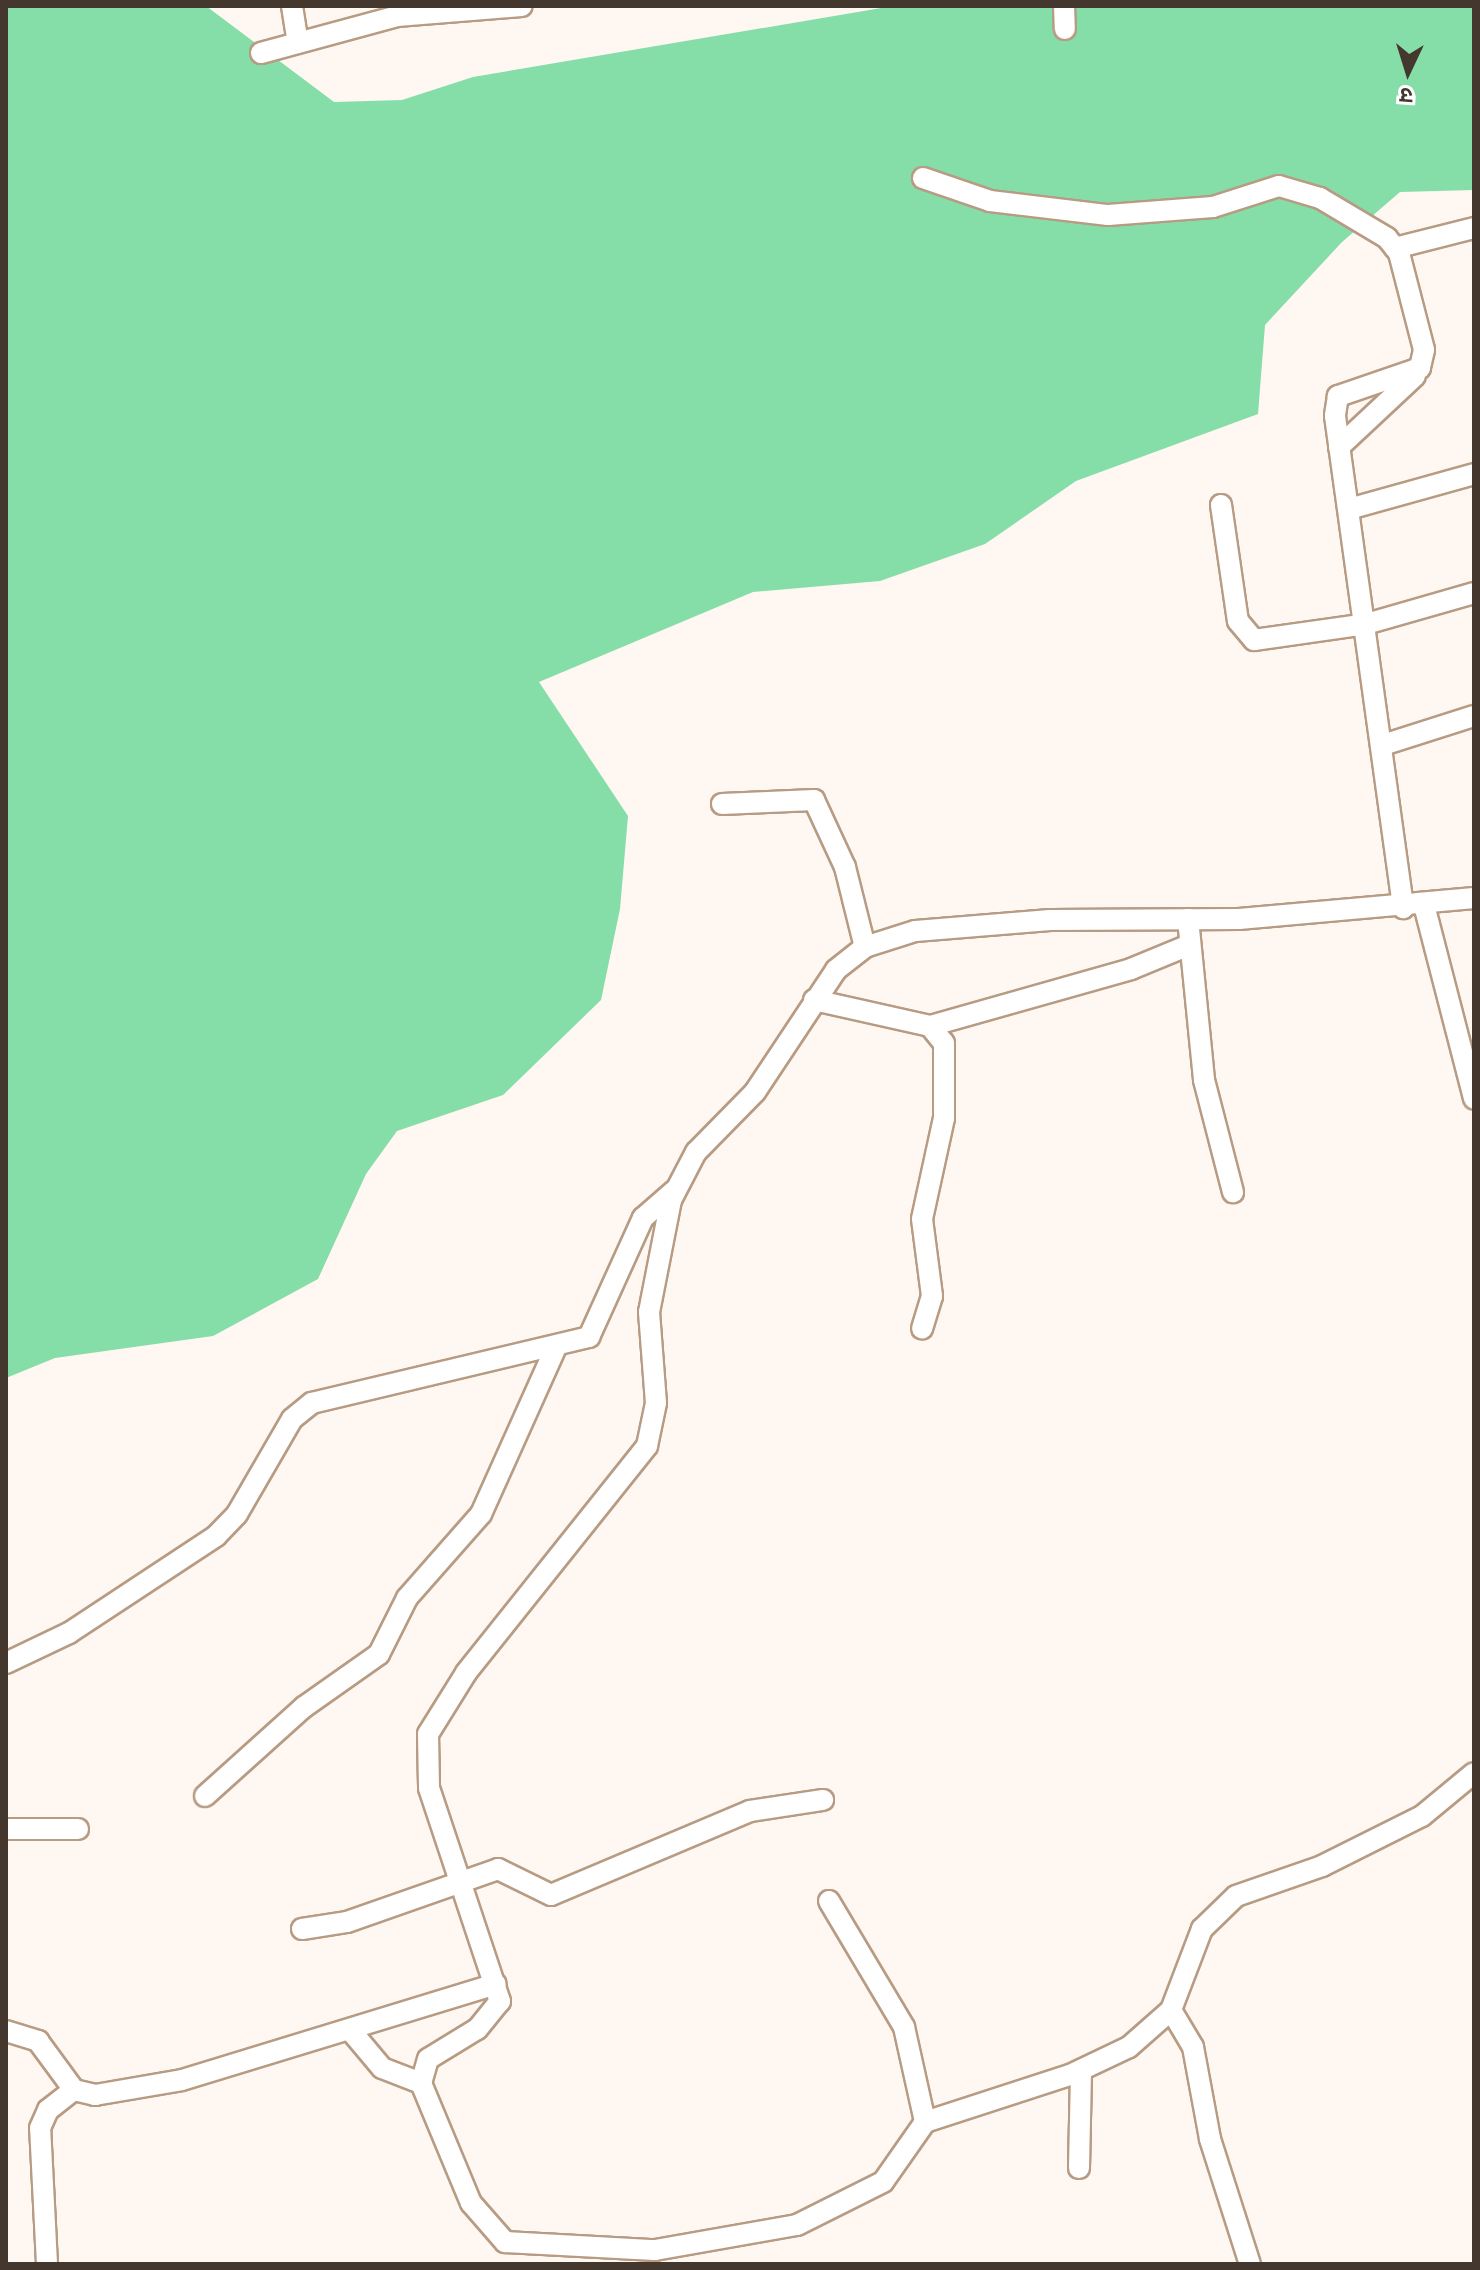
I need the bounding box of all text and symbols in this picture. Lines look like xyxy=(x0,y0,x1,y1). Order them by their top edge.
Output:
north arrow xyxy=(1368,32,1448,112)
text: उ xyxy=(1399,83,1414,109)

